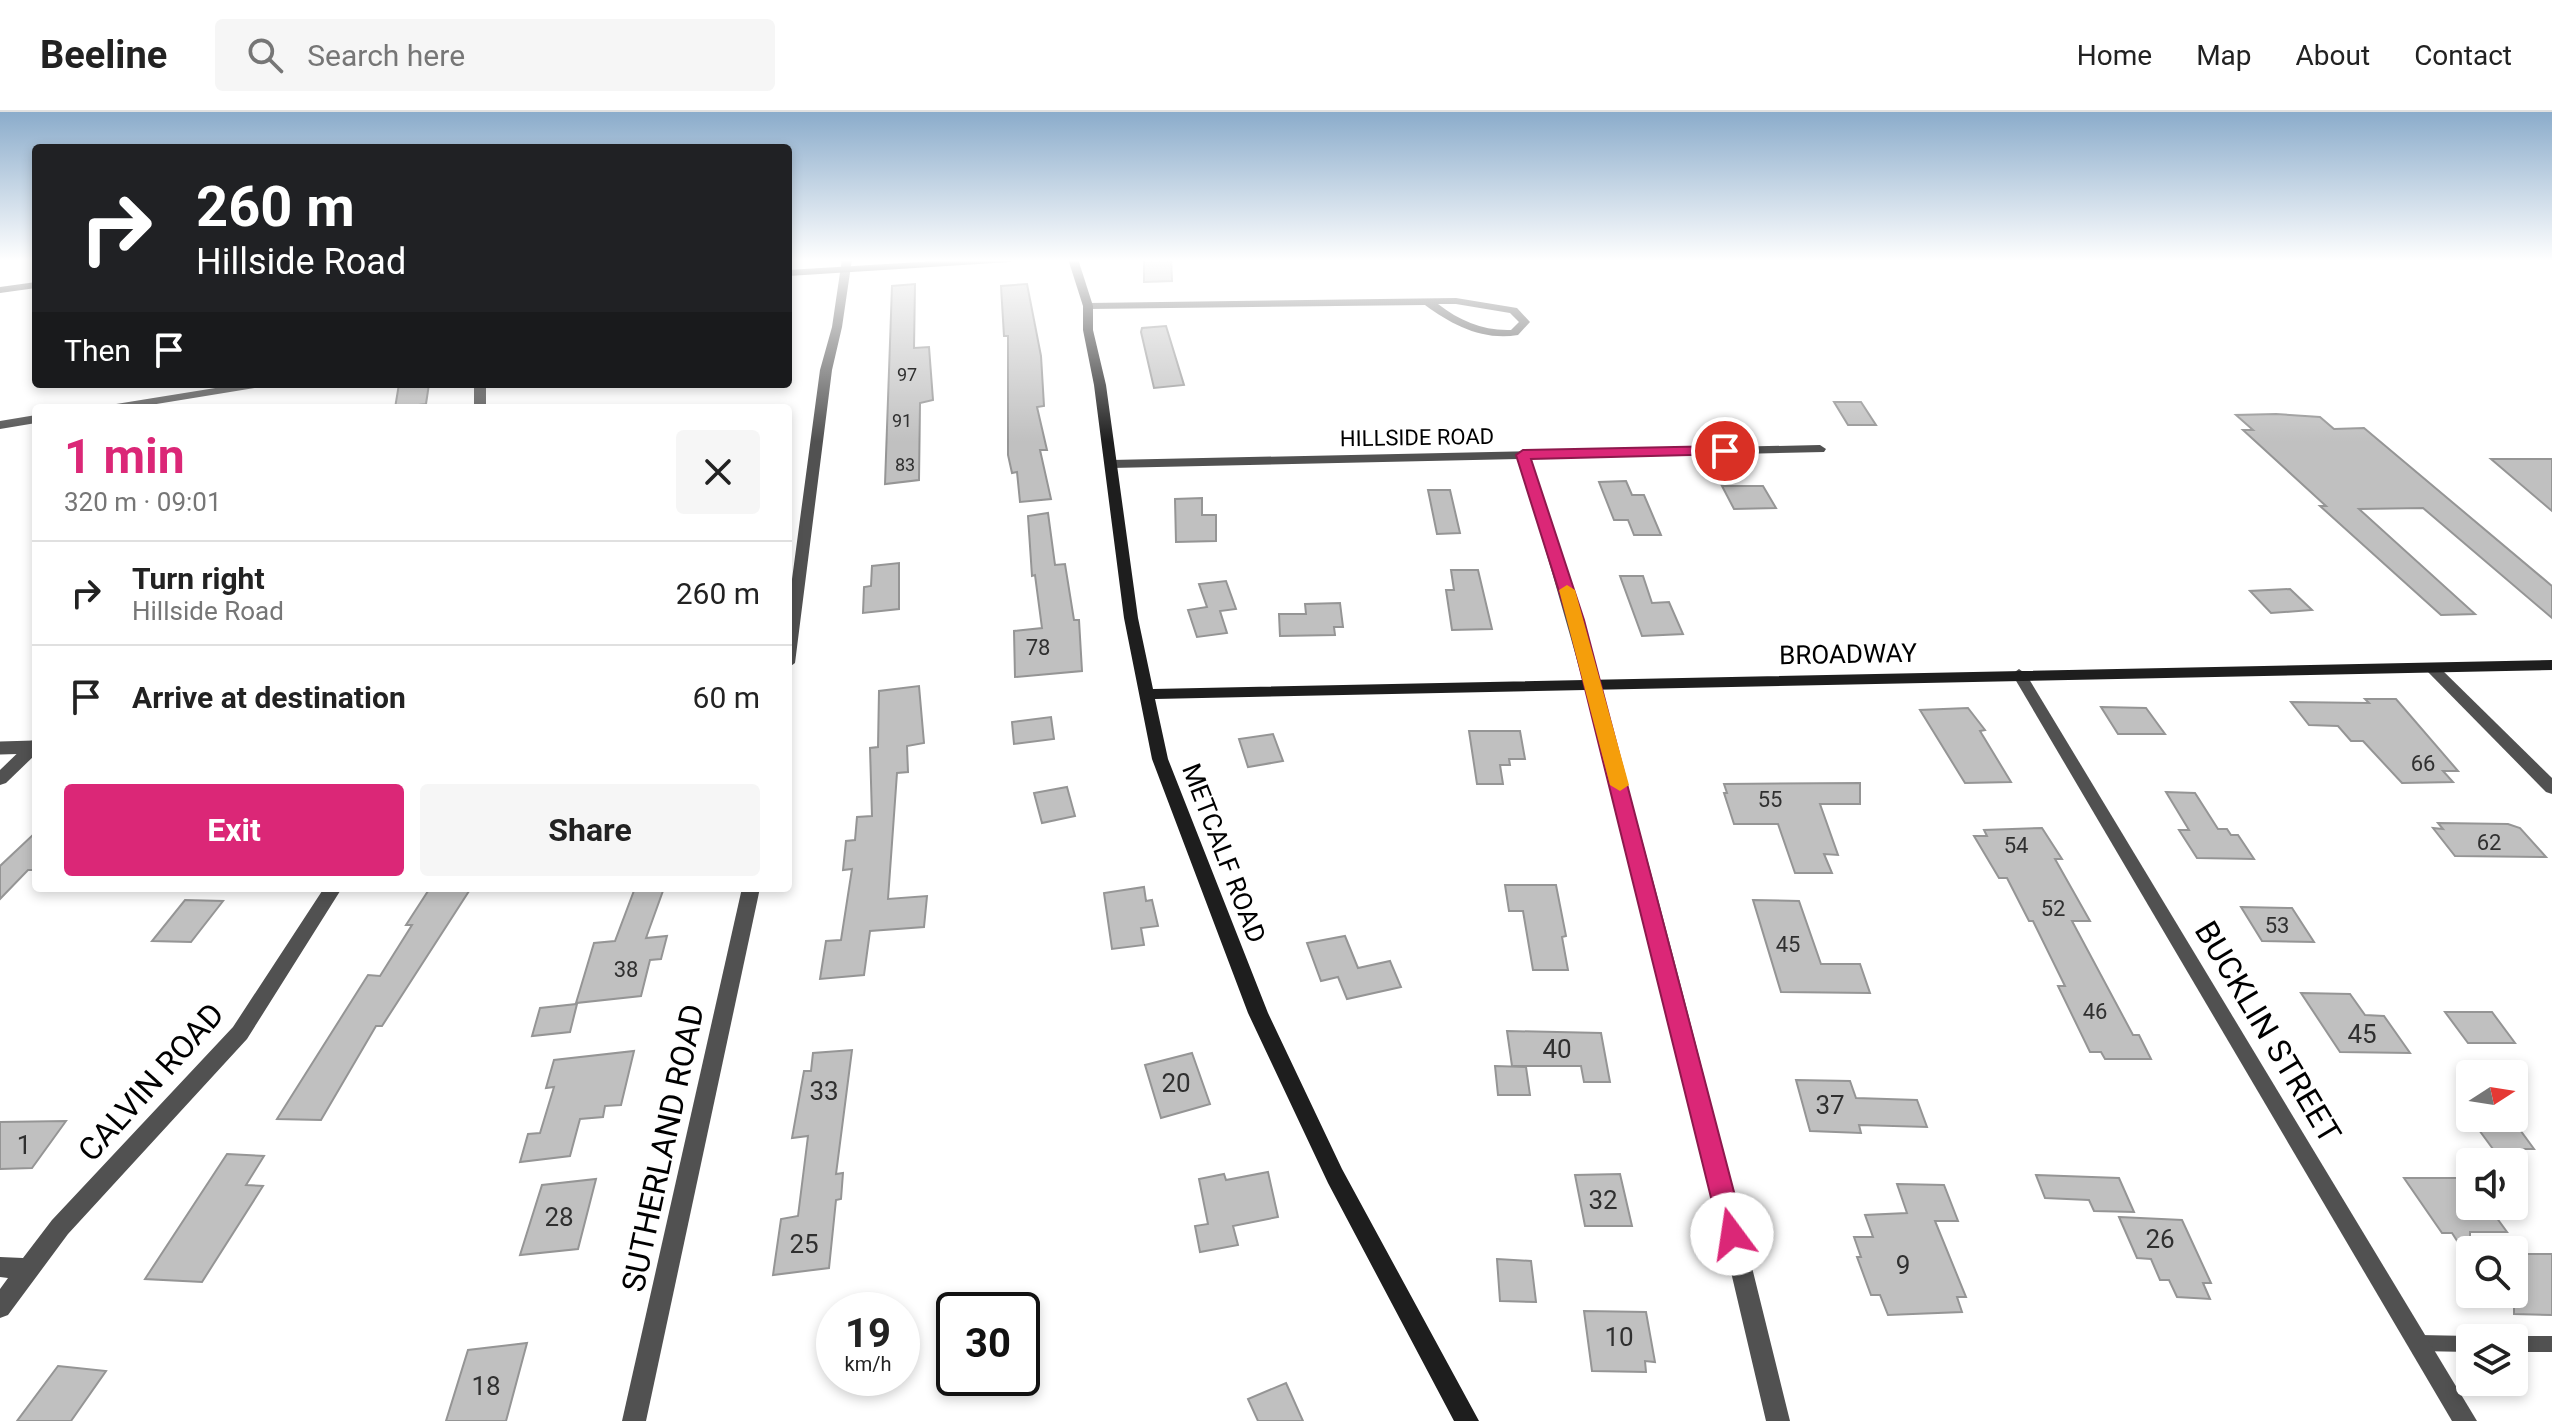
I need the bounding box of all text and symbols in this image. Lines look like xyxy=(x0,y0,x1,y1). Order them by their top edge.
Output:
search box xyxy=(215,19,775,91)
text: Beeline xyxy=(40,33,167,77)
icon: search xyxy=(243,33,287,77)
text: Search here xyxy=(307,38,465,73)
text: Home xyxy=(2077,39,2152,72)
text: Map xyxy=(2196,39,2252,72)
text: About xyxy=(2296,39,2370,72)
text: Contact xyxy=(2414,39,2512,72)
text: 260 m xyxy=(196,174,355,240)
icon: right xyxy=(64,176,168,280)
text: Hillside Road xyxy=(196,241,406,283)
icon: arrive xyxy=(147,328,191,372)
text: Then xyxy=(64,333,131,368)
house number: 97 xyxy=(897,364,917,385)
house number: 91 xyxy=(892,410,912,431)
pin xyxy=(1691,417,1759,485)
street label: HILLSIDE ROAD xyxy=(1340,424,1494,451)
text: 1 min xyxy=(64,428,185,485)
icon: arrive xyxy=(1703,429,1747,473)
button: close xyxy=(676,430,760,514)
house number: 83 xyxy=(895,454,915,475)
text: 320 m · 09:01 xyxy=(64,487,222,517)
text: Turn right xyxy=(132,561,265,596)
icon: right xyxy=(64,571,108,615)
text: 260 m xyxy=(676,576,760,611)
text: Hillside Road xyxy=(132,596,284,626)
house number: 78 xyxy=(1026,635,1050,660)
street label: BROADWAY xyxy=(1779,638,1918,670)
icon: arrive xyxy=(64,675,108,719)
text: Arrive at destination xyxy=(132,680,406,715)
text: 60 m xyxy=(693,680,760,715)
house number: 66 xyxy=(2411,751,2435,776)
street label: METCALF ROAD xyxy=(1176,759,1272,947)
button: Exit xyxy=(64,784,404,876)
button: Share xyxy=(420,784,760,876)
house number: 55 xyxy=(1758,787,1782,812)
house number: 62 xyxy=(2477,830,2501,855)
house number: 54 xyxy=(2004,833,2028,858)
house number: 52 xyxy=(2041,896,2065,921)
house number: 53 xyxy=(2265,913,2289,938)
street label: BUCKLIN STREET xyxy=(2187,914,2349,1150)
house number: 45 xyxy=(1776,932,1800,957)
house number: 38 xyxy=(614,957,638,982)
street label: CALVIN ROAD xyxy=(70,995,232,1169)
house number: 46 xyxy=(2083,999,2107,1024)
street label: SUTHERLAND ROAD xyxy=(614,1001,712,1295)
house number: 45 xyxy=(2347,1019,2377,1049)
house number: 40 xyxy=(1542,1034,1572,1064)
north arrow xyxy=(2456,1060,2528,1132)
map controls xyxy=(2456,1060,2528,1396)
house number: 20 xyxy=(1161,1068,1191,1098)
house number: 33 xyxy=(809,1076,839,1106)
house number: 37 xyxy=(1815,1090,1845,1120)
house number: 1 xyxy=(17,1130,31,1160)
button: sound xyxy=(2456,1148,2528,1220)
house number: 32 xyxy=(1588,1185,1618,1215)
position arrow xyxy=(1690,1192,1774,1276)
house number: 28 xyxy=(544,1202,574,1232)
house number: 26 xyxy=(2145,1224,2175,1254)
house number: 25 xyxy=(789,1229,819,1259)
button: search xyxy=(2456,1236,2528,1308)
house number: 9 xyxy=(1896,1250,1910,1280)
speed limit sign: 30 xyxy=(936,1292,1040,1396)
text: 19 xyxy=(845,1310,891,1357)
house number: 10 xyxy=(1604,1322,1634,1352)
button: layers xyxy=(2456,1324,2528,1396)
text: km/h xyxy=(845,1352,891,1376)
house number: 18 xyxy=(471,1371,501,1401)

